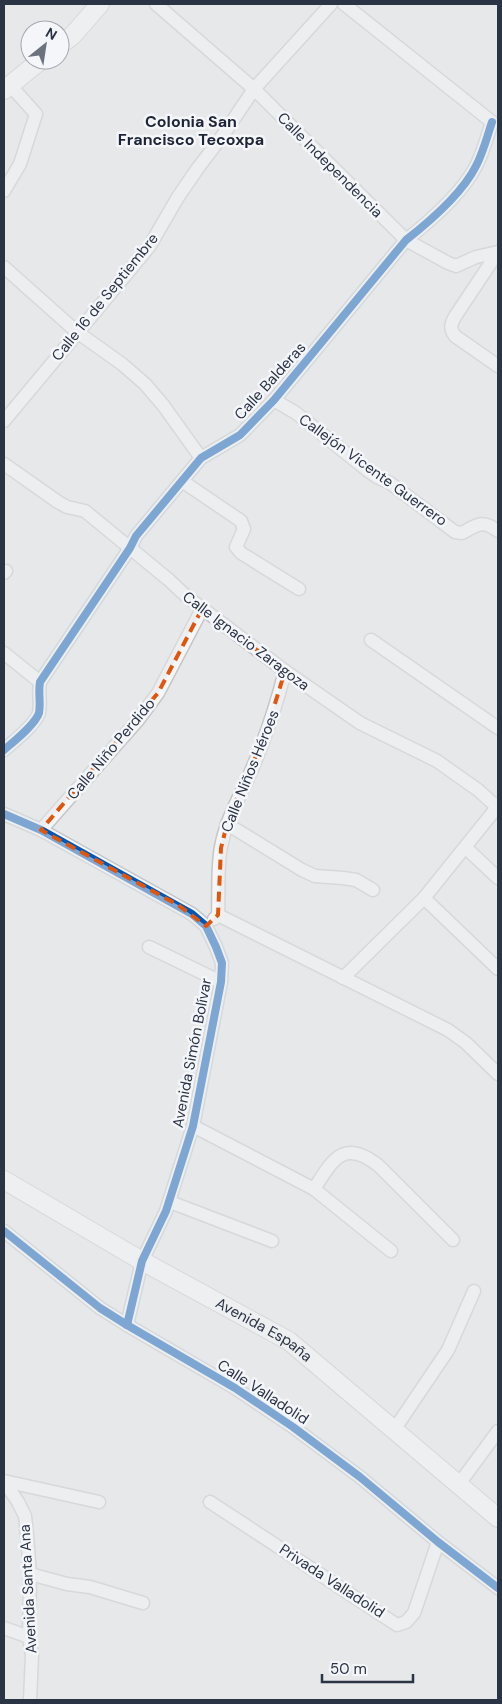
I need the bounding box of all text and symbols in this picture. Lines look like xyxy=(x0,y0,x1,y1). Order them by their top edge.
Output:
north arrow xyxy=(20,20,70,70)
text: N xyxy=(43,23,60,44)
street label: Calle Independencia xyxy=(273,108,387,222)
district label: Colonia San Francisco Tecoxpa xyxy=(118,111,264,150)
street label: Calle 16 de Septiembre xyxy=(47,229,163,365)
street label: Calle Balderas xyxy=(230,338,310,424)
street label: Callejón Vicente Guerrero xyxy=(295,409,451,531)
street label: Calle Ignacio Zaragoza xyxy=(179,587,313,695)
street label: Calle Niño Perdido xyxy=(63,694,160,804)
street label: Calle Niños Héroes xyxy=(216,707,284,835)
street label: Avenida Simón Bolívar xyxy=(168,976,216,1130)
street label: Avenida España xyxy=(212,1293,316,1366)
street label: Calle Valladolid xyxy=(214,1355,312,1429)
street label: Avenida Santa Ana xyxy=(15,1524,41,1654)
street label: Privada Valladolid xyxy=(275,1539,389,1623)
scale bar xyxy=(322,1652,413,1684)
text: 50 m xyxy=(330,1659,367,1679)

